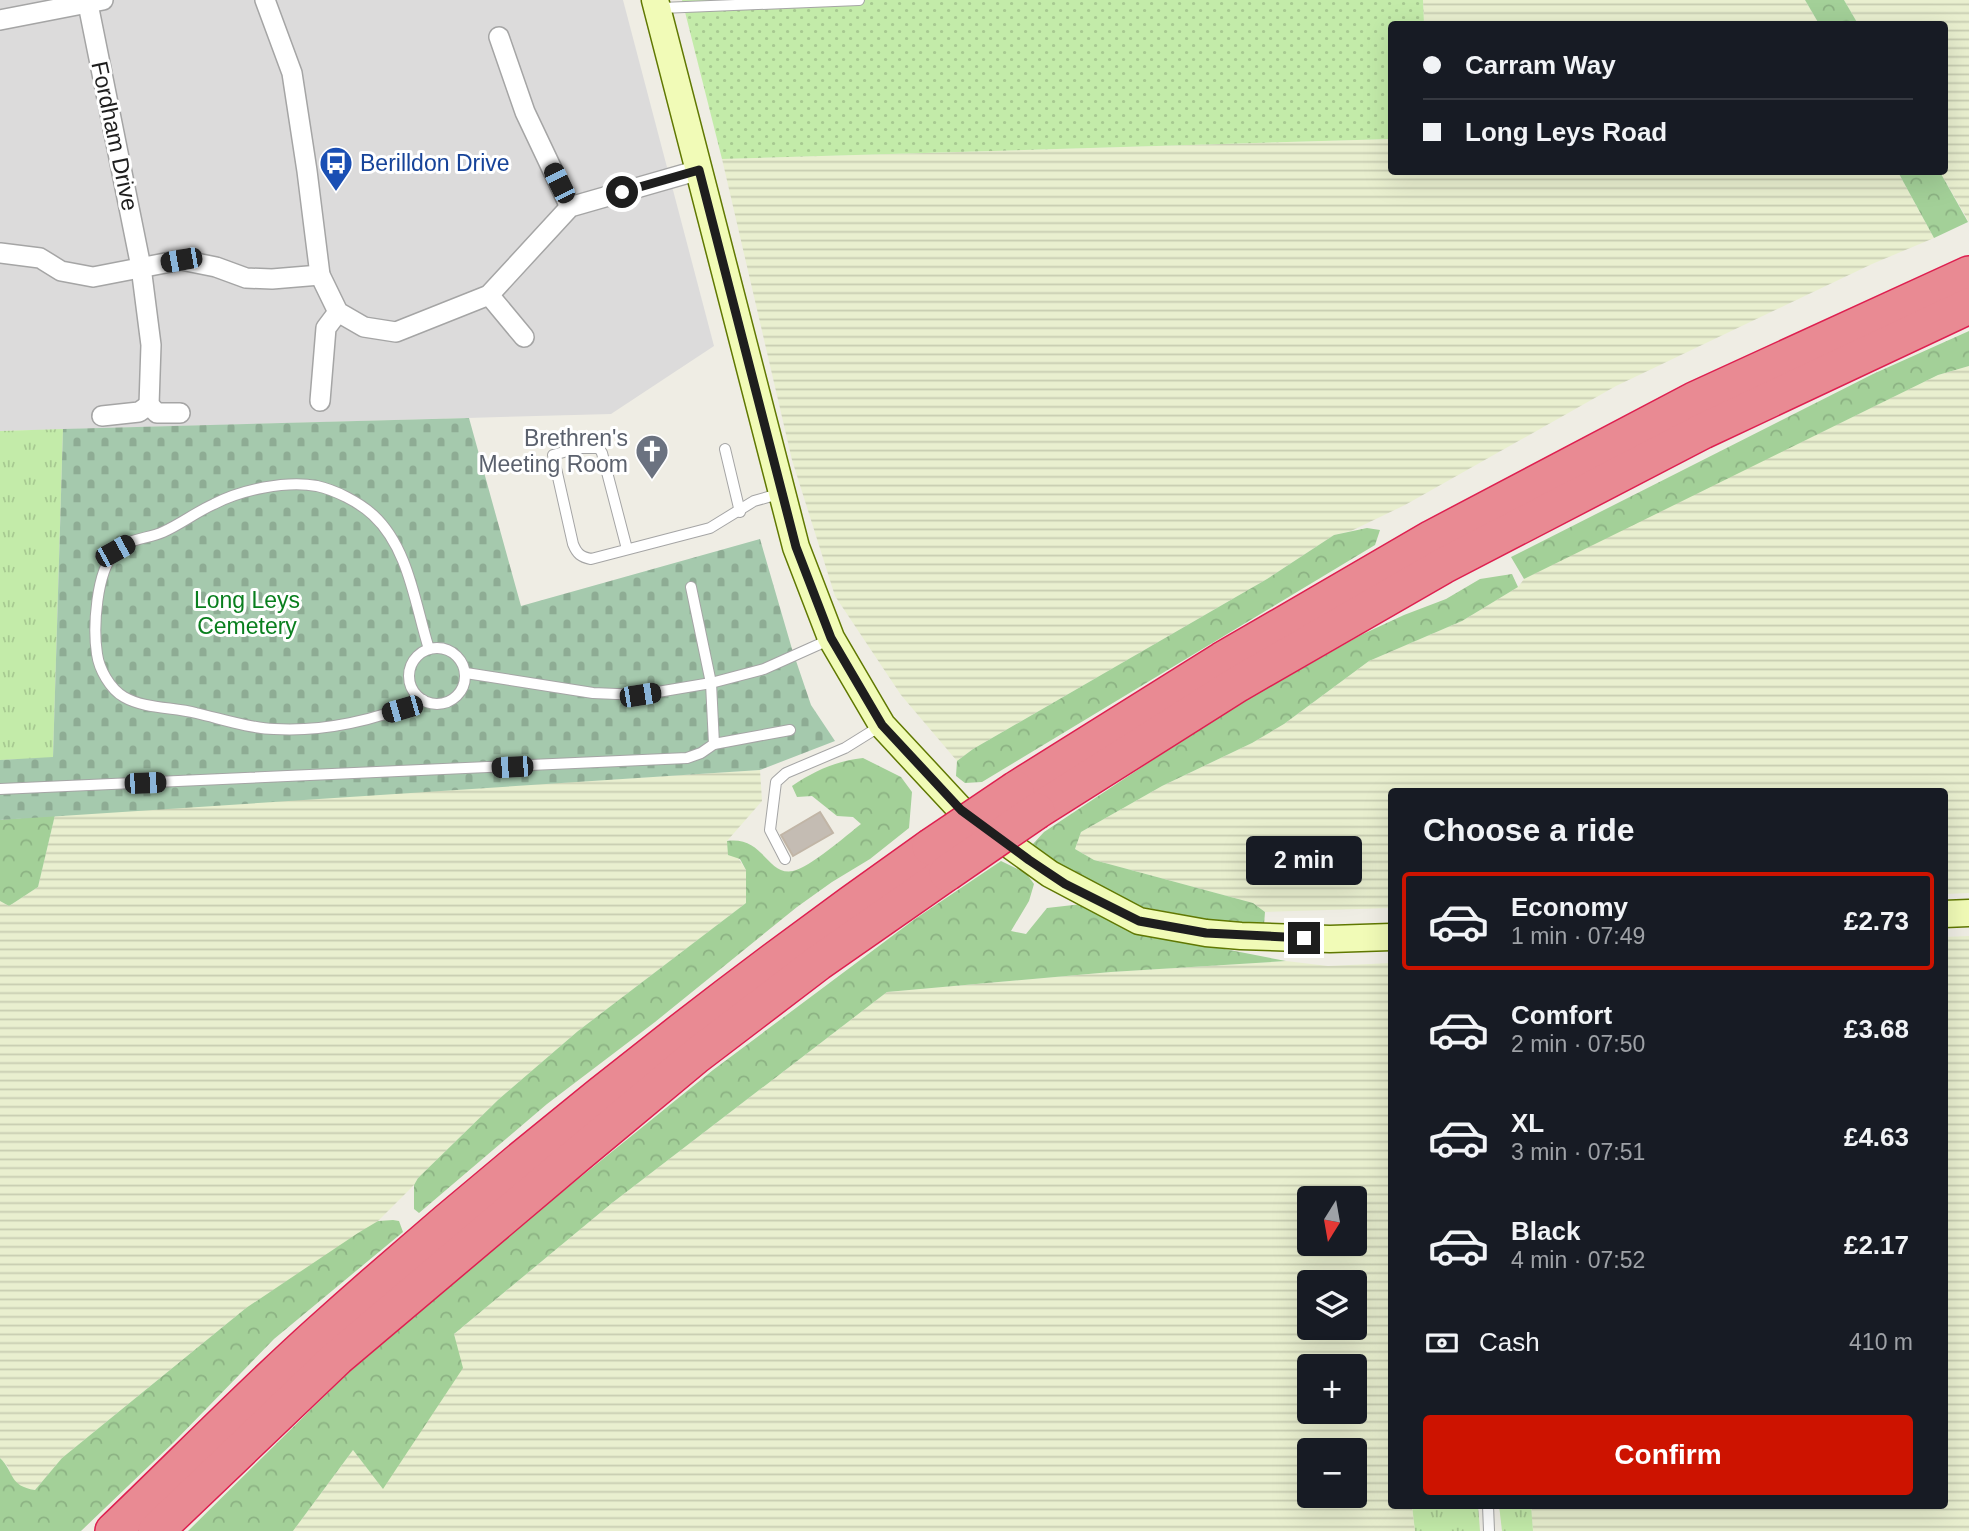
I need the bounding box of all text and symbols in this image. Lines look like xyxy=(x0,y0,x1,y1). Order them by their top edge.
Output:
text: Carram Way xyxy=(1465,50,1616,80)
street label: Fordham Drive xyxy=(86,59,144,213)
text: Long Leys Road xyxy=(1465,117,1667,147)
bus stop icon: Berilldon Drive xyxy=(317,144,355,193)
place label: Berilldon Drive xyxy=(360,150,510,176)
car xyxy=(541,160,578,206)
route start xyxy=(606,176,638,208)
car xyxy=(159,246,204,274)
place label: Brethren's Meeting Room xyxy=(478,425,628,477)
church icon: Brethren's Meeting Room xyxy=(633,432,671,481)
car xyxy=(92,532,139,570)
park label: Long Leys Cemetery xyxy=(194,587,300,639)
car xyxy=(618,681,663,709)
car xyxy=(379,693,426,725)
car xyxy=(491,755,534,779)
car xyxy=(124,772,167,794)
text: Choose a ride xyxy=(1423,812,1635,848)
callout: 2 min xyxy=(1246,836,1362,886)
text: 2 min xyxy=(1274,847,1334,873)
icon: car xyxy=(1427,890,1490,953)
text: Economy xyxy=(1511,892,1628,922)
text: £2.73 xyxy=(1844,906,1909,936)
route end xyxy=(1288,922,1320,954)
text: 1 min · 07:49 xyxy=(1511,923,1645,949)
icon: car xyxy=(1427,998,1490,1061)
text: Comfort xyxy=(1511,1000,1612,1030)
text: £3.68 xyxy=(1844,1014,1909,1044)
text: 2 min · 07:50 xyxy=(1511,1031,1645,1057)
icon: car xyxy=(1427,1106,1490,1169)
text: XL xyxy=(1511,1108,1544,1138)
text: £4.63 xyxy=(1844,1122,1909,1152)
text: 3 min · 07:51 xyxy=(1511,1139,1645,1165)
north arrow xyxy=(1297,1186,1367,1256)
map controls xyxy=(1297,1186,1367,1508)
icon: car xyxy=(1427,1214,1490,1277)
text: Black xyxy=(1511,1216,1580,1246)
text: £2.17 xyxy=(1844,1230,1909,1260)
text: 4 min · 07:52 xyxy=(1511,1247,1645,1273)
button: layers xyxy=(1297,1270,1367,1340)
icon: cash xyxy=(1423,1324,1461,1362)
text: Cash xyxy=(1479,1327,1540,1357)
text: 410 m xyxy=(1849,1329,1913,1355)
button: + xyxy=(1297,1354,1367,1424)
button: Confirm xyxy=(1423,1415,1913,1495)
button: − xyxy=(1297,1438,1367,1508)

